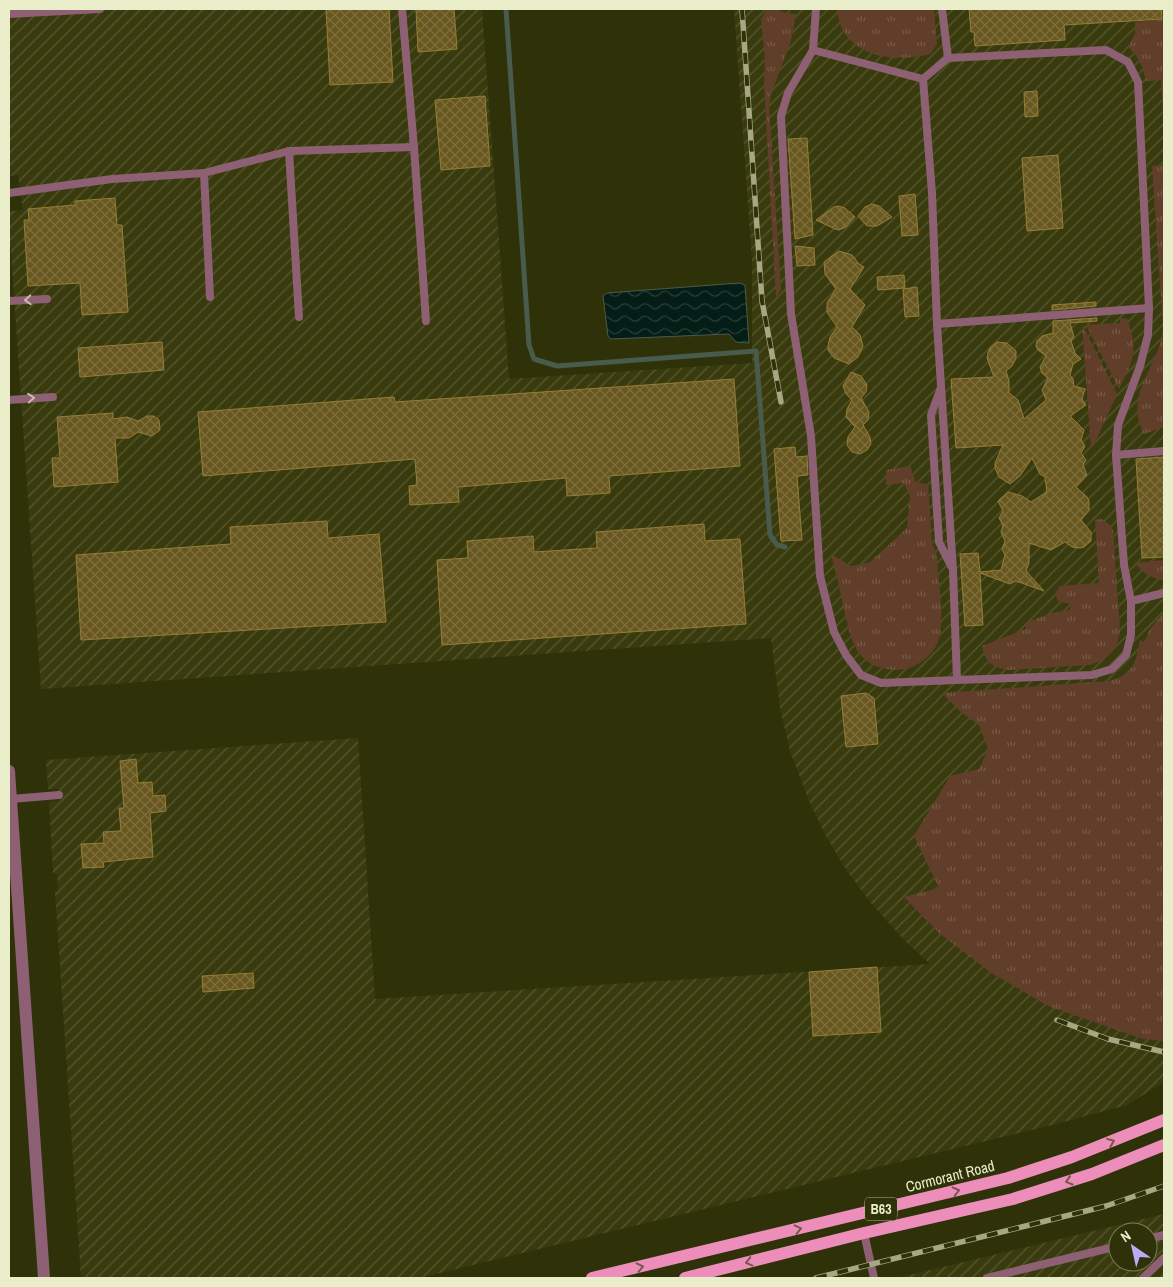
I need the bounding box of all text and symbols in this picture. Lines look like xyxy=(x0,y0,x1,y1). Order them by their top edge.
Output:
one-way arrow xyxy=(24,295,32,306)
one-way arrow xyxy=(27,393,35,404)
one-way arrow xyxy=(1106,1138,1114,1148)
street label: Cormorant Road xyxy=(903,1155,997,1197)
one-way arrow xyxy=(1066,1175,1074,1185)
one-way arrow xyxy=(951,1186,960,1197)
road number: B63 xyxy=(865,1198,897,1220)
north arrow xyxy=(1108,1222,1158,1272)
one-way arrow xyxy=(793,1224,802,1235)
text: N xyxy=(1117,1226,1134,1246)
one-way arrow xyxy=(745,1256,754,1267)
one-way arrow xyxy=(635,1262,644,1273)

